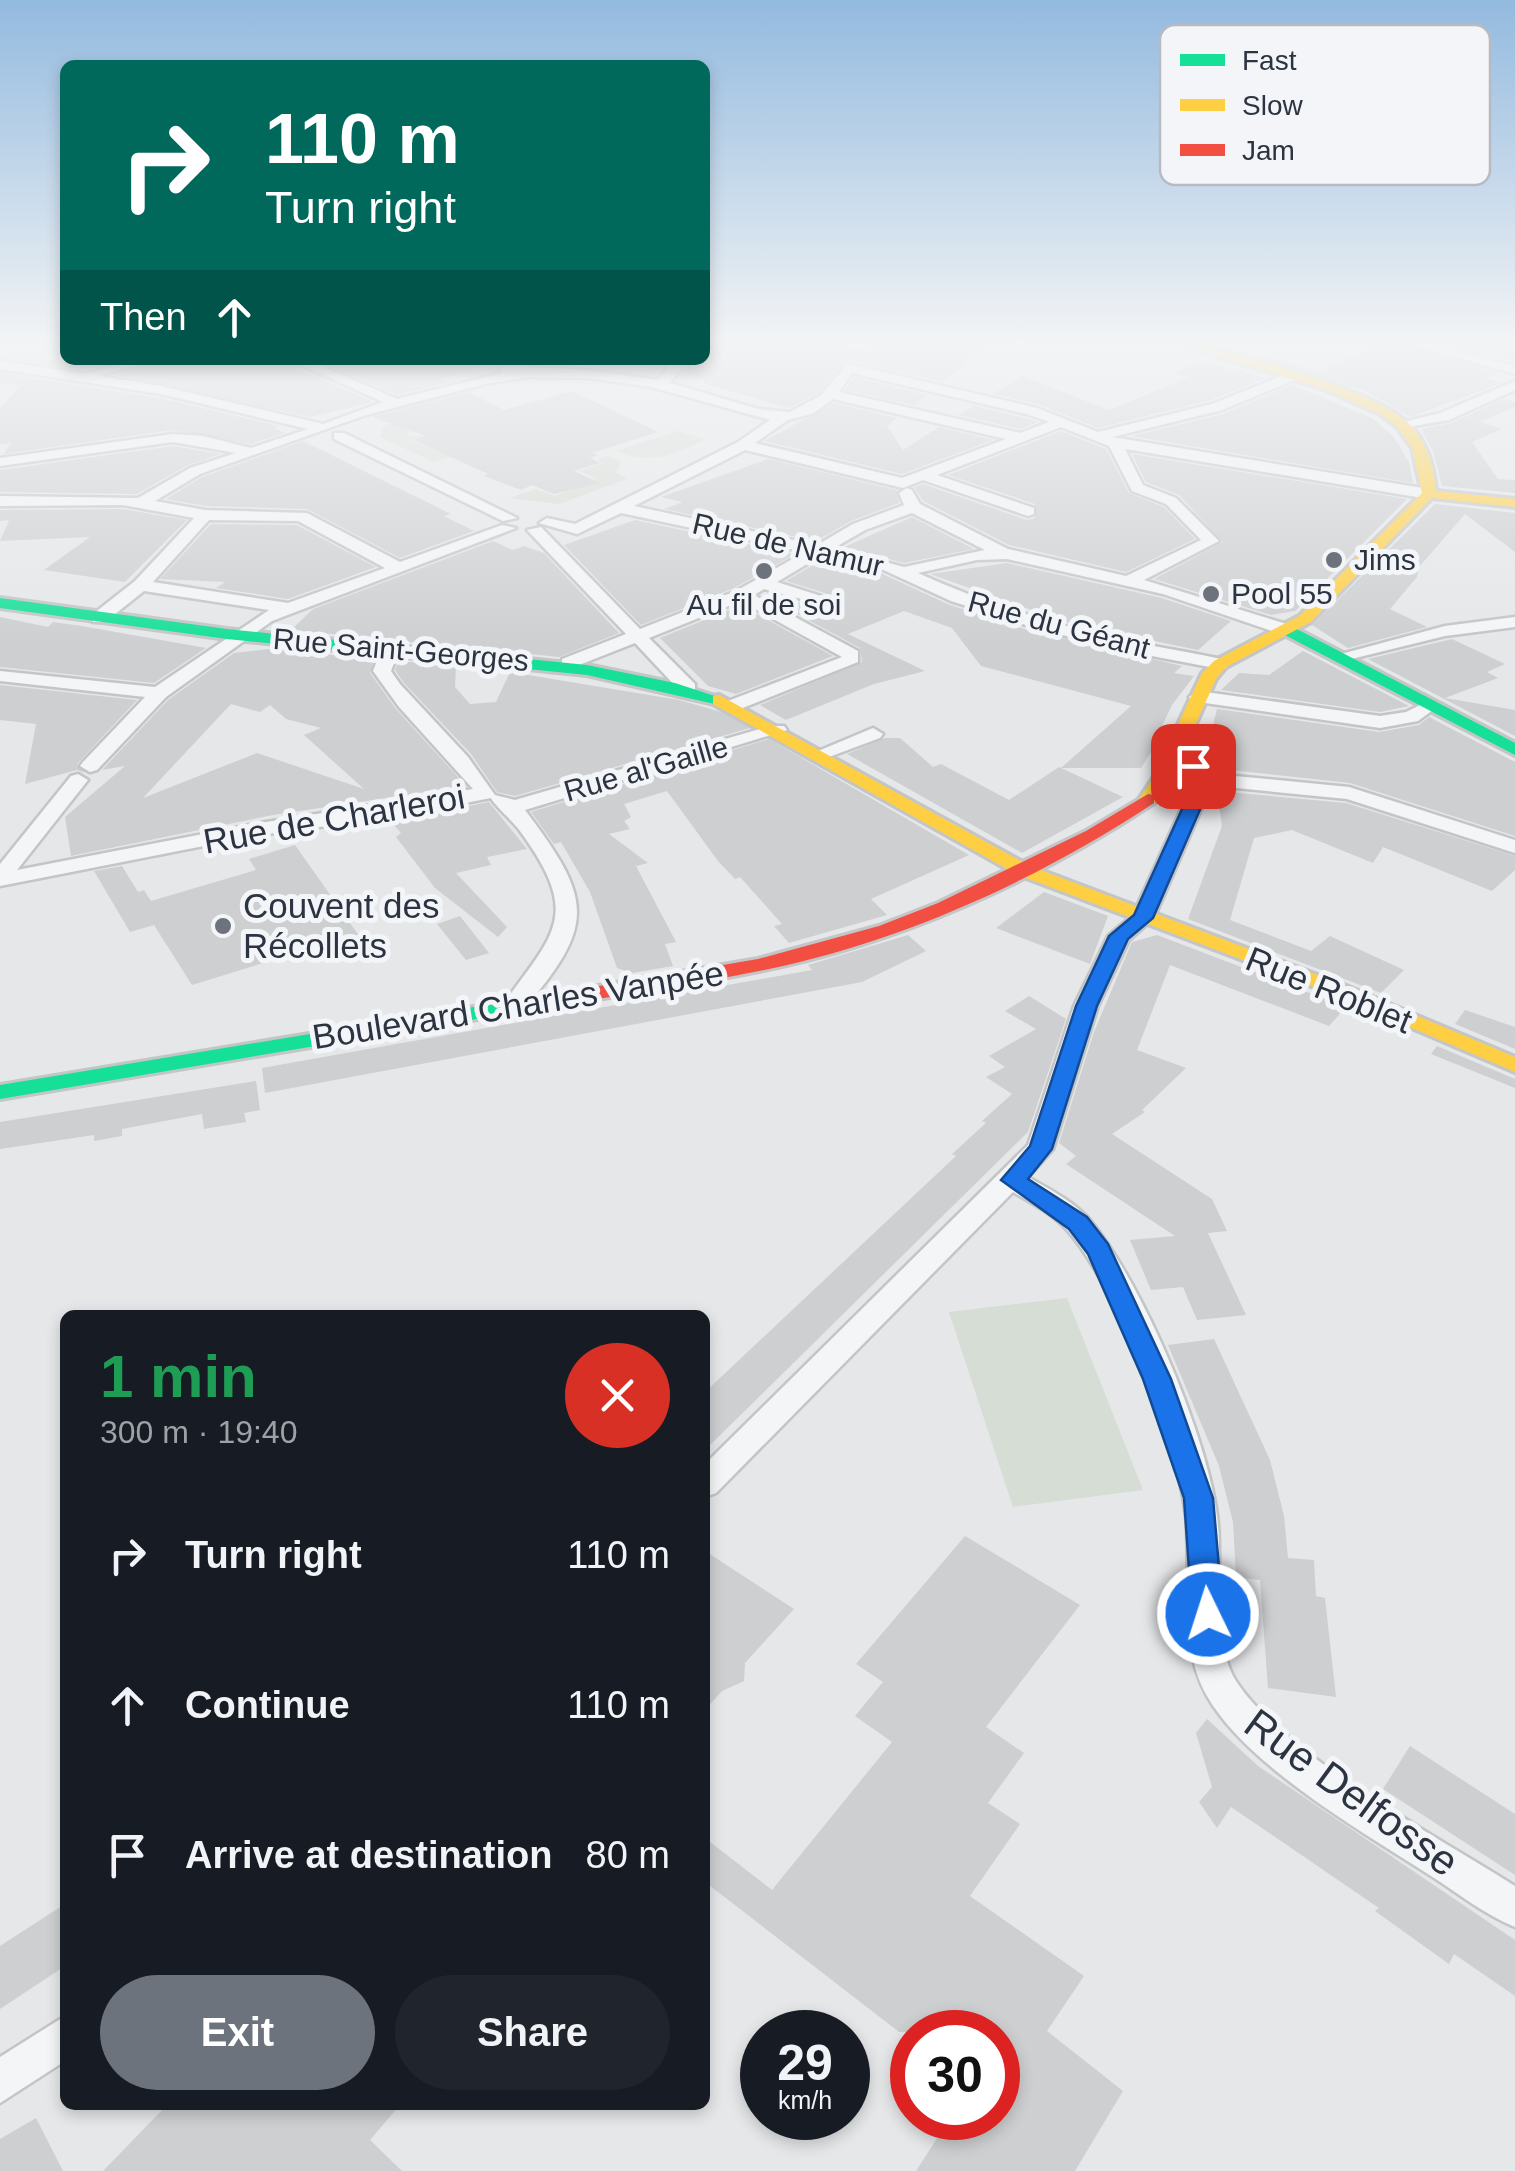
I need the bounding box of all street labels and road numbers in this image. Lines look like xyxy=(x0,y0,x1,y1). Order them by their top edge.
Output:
street label: Rue de Namur xyxy=(689,506,887,583)
street label: Rue du Géant xyxy=(965,584,1154,665)
street label: Rue Saint-Georges xyxy=(272,622,530,677)
street label: Rue al'Gaille xyxy=(560,729,732,808)
street label: Rue de Charleroi xyxy=(200,776,468,861)
street label: Rue Roblet xyxy=(1241,939,1418,1041)
street label: Boulevard Charles Vanpée xyxy=(310,953,726,1056)
street label: Rue Delfosse xyxy=(1236,1699,1468,1886)

